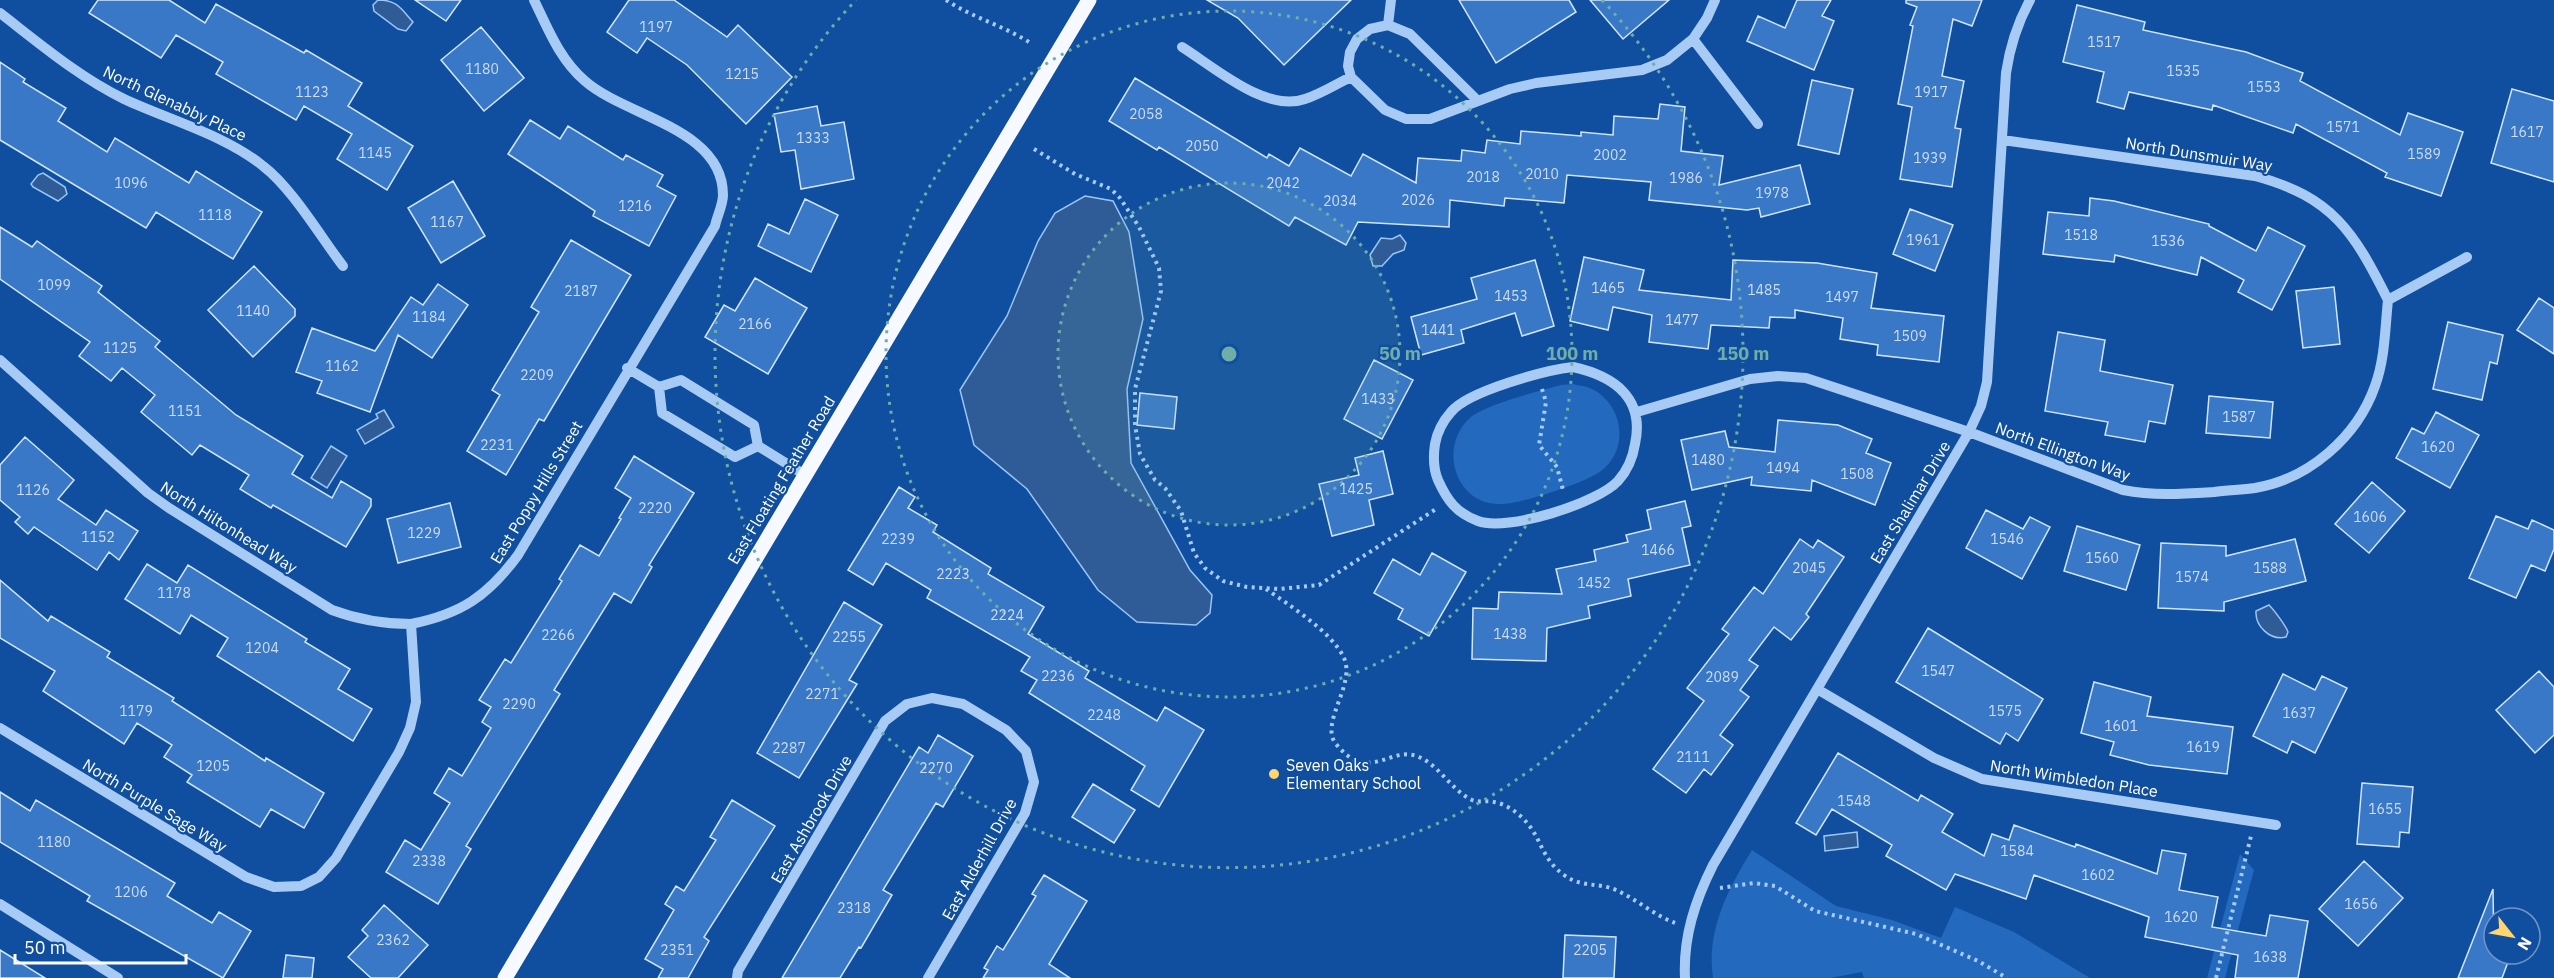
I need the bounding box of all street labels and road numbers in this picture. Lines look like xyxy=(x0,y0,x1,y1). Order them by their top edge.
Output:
street label: North Glenabby Place xyxy=(100,61,250,145)
street label: North Dunsmuir Way xyxy=(2124,132,2274,176)
street label: East Floating Feather Road xyxy=(723,392,839,568)
street label: East Poppy Hills Street xyxy=(485,417,587,567)
street label: North Ellington Way xyxy=(1993,417,2133,485)
street label: East Shalimar Drive xyxy=(1865,437,1955,567)
street label: North Hiltonhead Way xyxy=(157,477,301,577)
street label: East Ashbrook Drive xyxy=(766,751,856,887)
street label: North Purple Sage Way xyxy=(79,754,231,856)
street label: North Wimbledon Place xyxy=(1989,755,2160,801)
street label: East Alderhill Drive xyxy=(937,794,1021,923)

